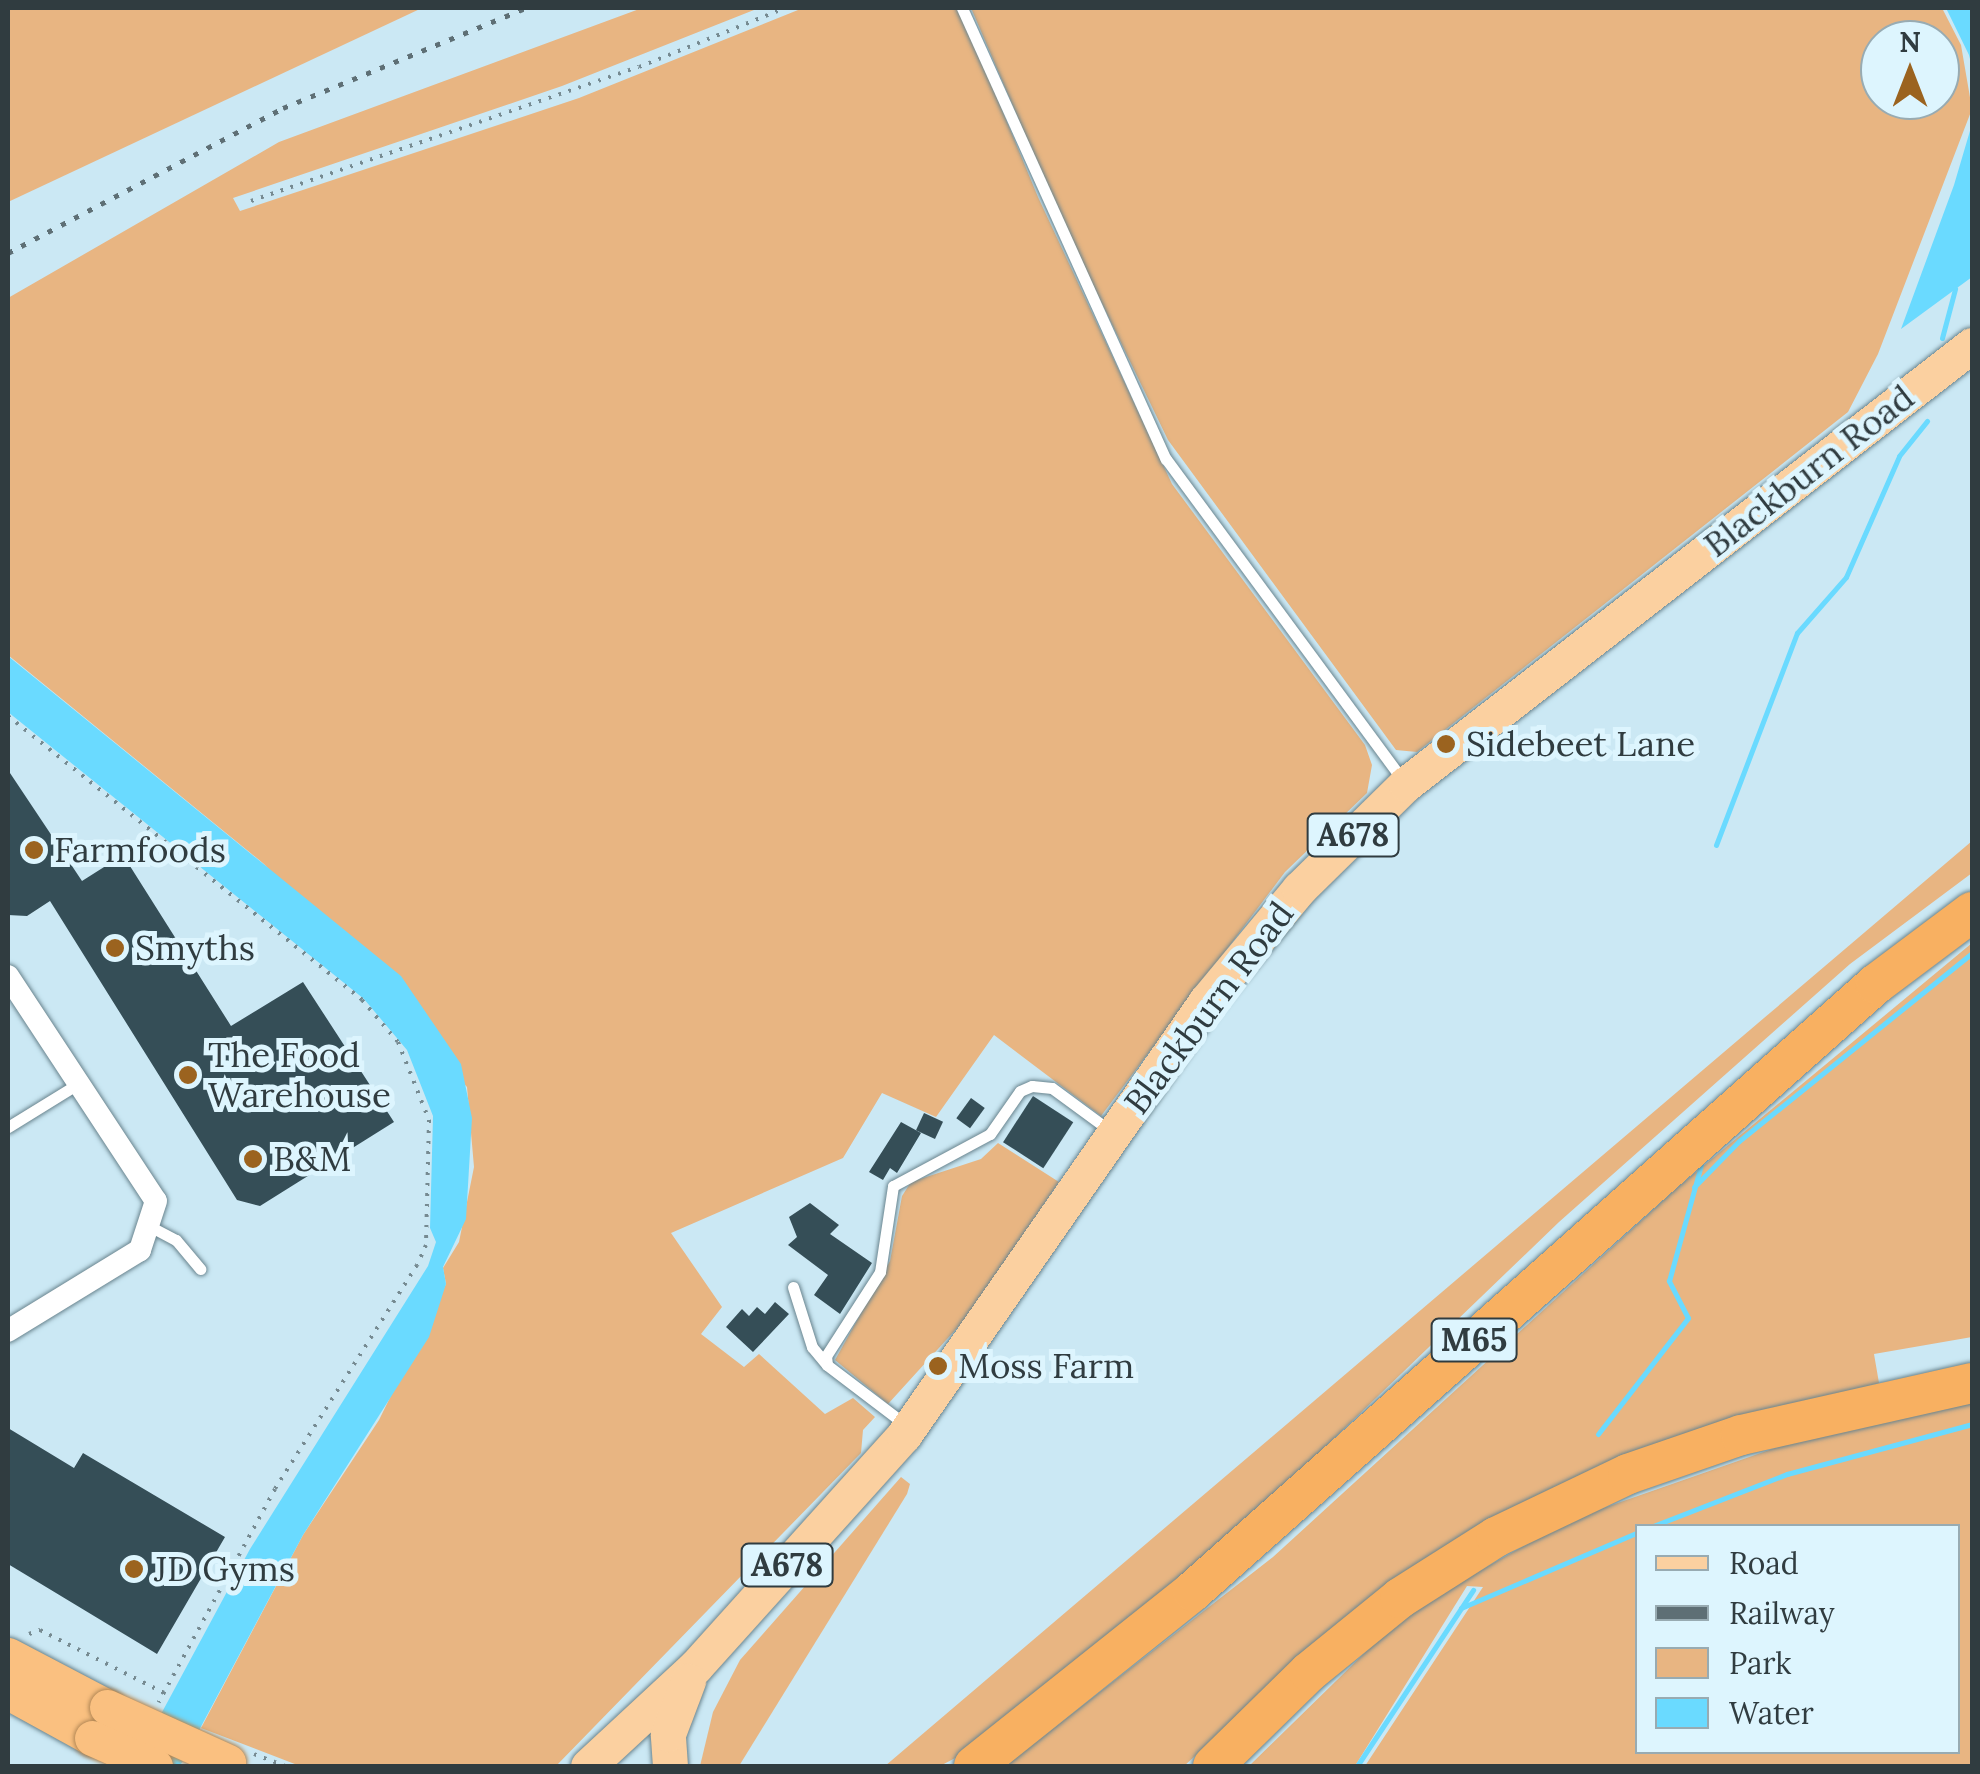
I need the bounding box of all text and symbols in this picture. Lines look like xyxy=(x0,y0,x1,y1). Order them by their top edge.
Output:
north arrow xyxy=(1860,20,1960,120)
text: N xyxy=(1899,24,1921,60)
street label: Blackburn Road xyxy=(1696,376,1922,566)
place label: Sidebeet Lane xyxy=(1466,723,1695,765)
marker: Sidebeet Lane xyxy=(1435,733,1457,755)
road number: A678 xyxy=(1306,808,1400,862)
place label: Farmfoods xyxy=(54,829,226,871)
marker: Farmfoods xyxy=(23,839,45,861)
street label: Blackburn Road xyxy=(1116,894,1302,1122)
place label: Smyths xyxy=(135,927,255,969)
marker: Smyths xyxy=(104,937,126,959)
place label: The Food Warehouse xyxy=(208,1034,391,1116)
marker: The Food Warehouse xyxy=(177,1064,199,1086)
place label: B&M xyxy=(273,1138,351,1180)
marker: B&M xyxy=(242,1148,264,1170)
road number: M65 xyxy=(1429,1313,1519,1367)
place label: Moss Farm xyxy=(958,1345,1134,1387)
marker: Moss Farm xyxy=(927,1355,949,1377)
legend xyxy=(1635,1524,1960,1754)
road number: A678 xyxy=(740,1538,834,1592)
text: Road xyxy=(1729,1544,1799,1582)
place label: JD Gyms xyxy=(154,1548,295,1590)
marker: JD Gyms xyxy=(123,1558,145,1580)
text: Railway xyxy=(1729,1594,1835,1632)
text: Park xyxy=(1729,1644,1791,1682)
text: Water xyxy=(1729,1694,1814,1732)

